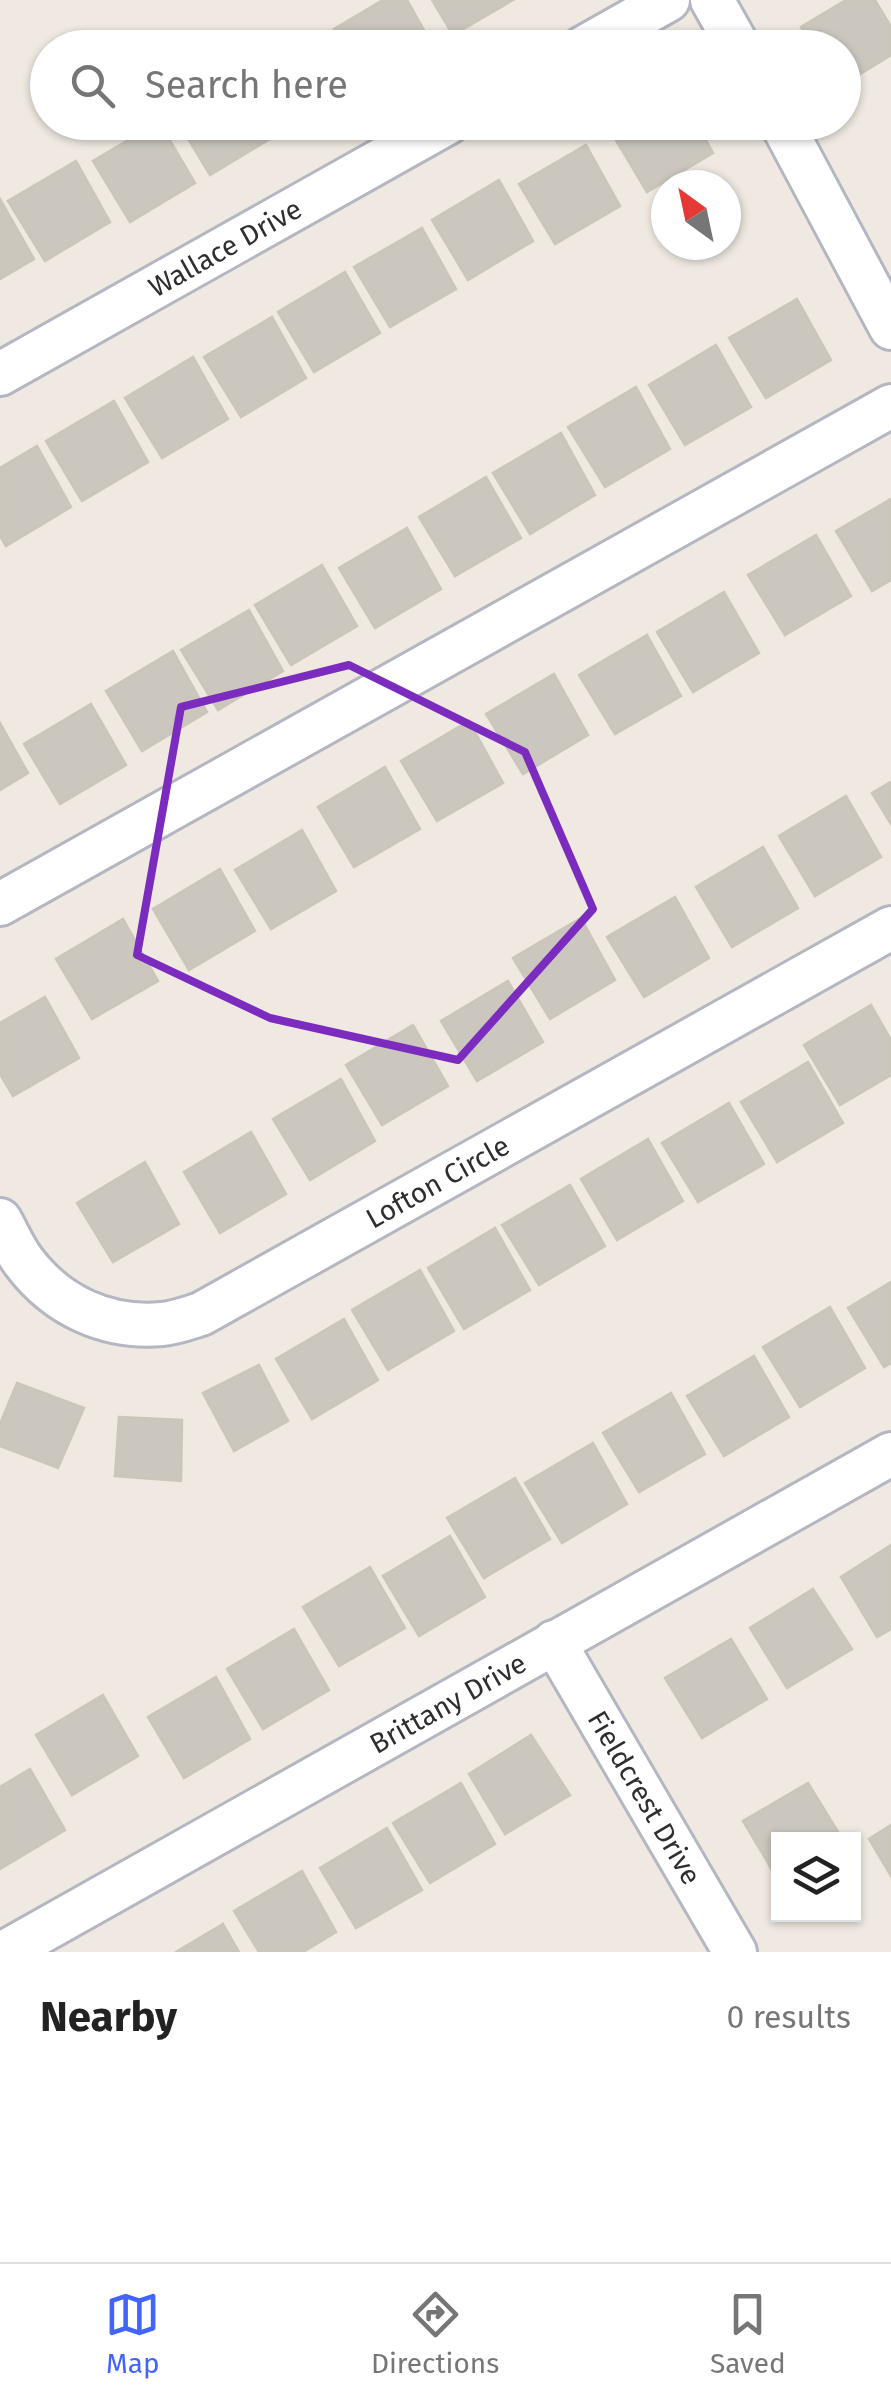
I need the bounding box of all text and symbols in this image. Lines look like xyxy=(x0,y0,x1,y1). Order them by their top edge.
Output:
search box xyxy=(30,30,861,140)
icon: search xyxy=(65,58,120,113)
text: Search here xyxy=(145,62,348,108)
north arrow xyxy=(651,170,741,260)
street label: Wallace Drive xyxy=(143,192,307,304)
street label: Lofton Circle xyxy=(360,1128,515,1235)
street label: Brittany Drive xyxy=(364,1646,532,1760)
street label: Fieldcrest Drive xyxy=(581,1705,708,1890)
map controls xyxy=(771,1832,861,1922)
button: layers xyxy=(771,1832,861,1922)
text: Nearby xyxy=(40,1992,177,2042)
text: 0 results xyxy=(726,1998,851,2036)
tab: Map xyxy=(105,2287,160,2380)
tab: Directions xyxy=(371,2287,499,2380)
tab: Saved xyxy=(710,2287,786,2380)

